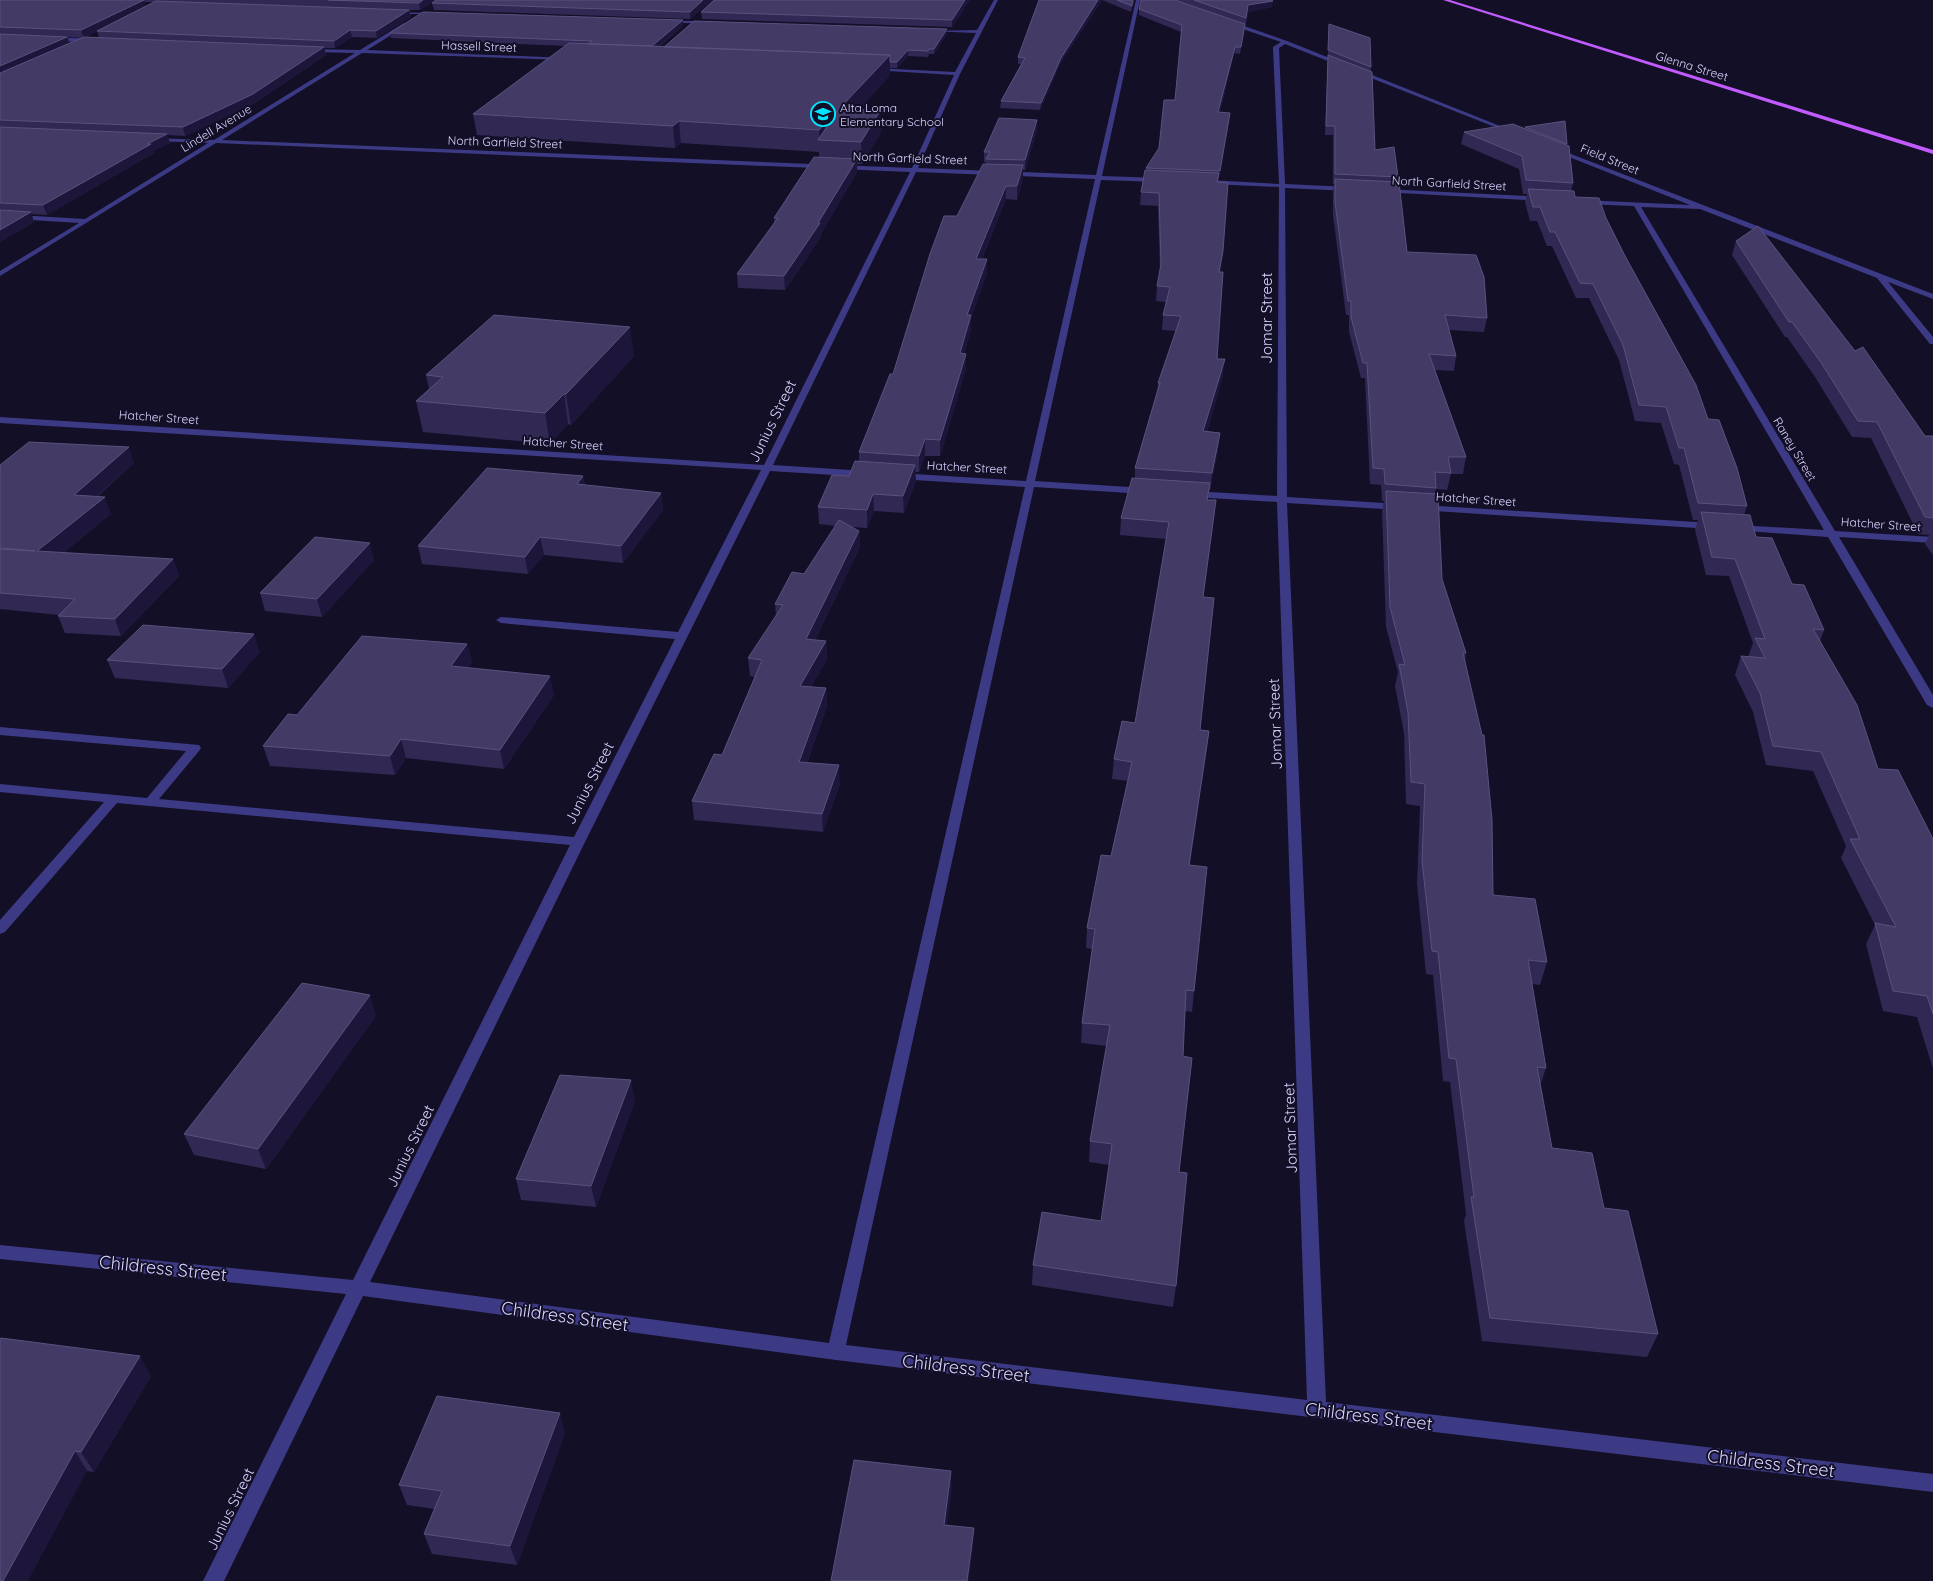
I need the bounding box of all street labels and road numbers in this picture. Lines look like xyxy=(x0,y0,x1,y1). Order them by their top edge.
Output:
street label: Hassell Street xyxy=(441,37,517,55)
street label: Glenna Street xyxy=(1654,48,1730,84)
street label: Lindell Avenue xyxy=(178,101,254,155)
street label: North Garfield Street xyxy=(447,133,563,151)
street label: Field Street xyxy=(1578,140,1642,178)
street label: North Garfield Street xyxy=(852,149,968,167)
street label: North Garfield Street xyxy=(1391,173,1507,193)
street label: Jomar Street xyxy=(1257,272,1276,364)
street label: Junius Street xyxy=(744,377,800,465)
street label: Hatcher Street xyxy=(118,407,200,427)
street label: Raney Street xyxy=(1770,414,1820,484)
street label: Hatcher Street xyxy=(522,433,604,453)
street label: Hatcher Street xyxy=(926,457,1008,477)
street label: Hatcher Street xyxy=(1435,489,1517,509)
street label: Hatcher Street xyxy=(1840,514,1922,534)
street label: Jomar Street xyxy=(1264,678,1286,770)
street label: Junius Street xyxy=(560,739,618,827)
street label: Jomar Street xyxy=(1279,1082,1301,1174)
street label: Junius Street xyxy=(382,1102,438,1190)
street label: Childress Street xyxy=(98,1250,228,1286)
street label: Childress Street xyxy=(500,1296,630,1336)
street label: Childress Street xyxy=(901,1349,1031,1387)
street label: Childress Street xyxy=(1304,1397,1434,1435)
street label: Childress Street xyxy=(1706,1444,1836,1482)
street label: Junius Street xyxy=(202,1465,258,1553)

